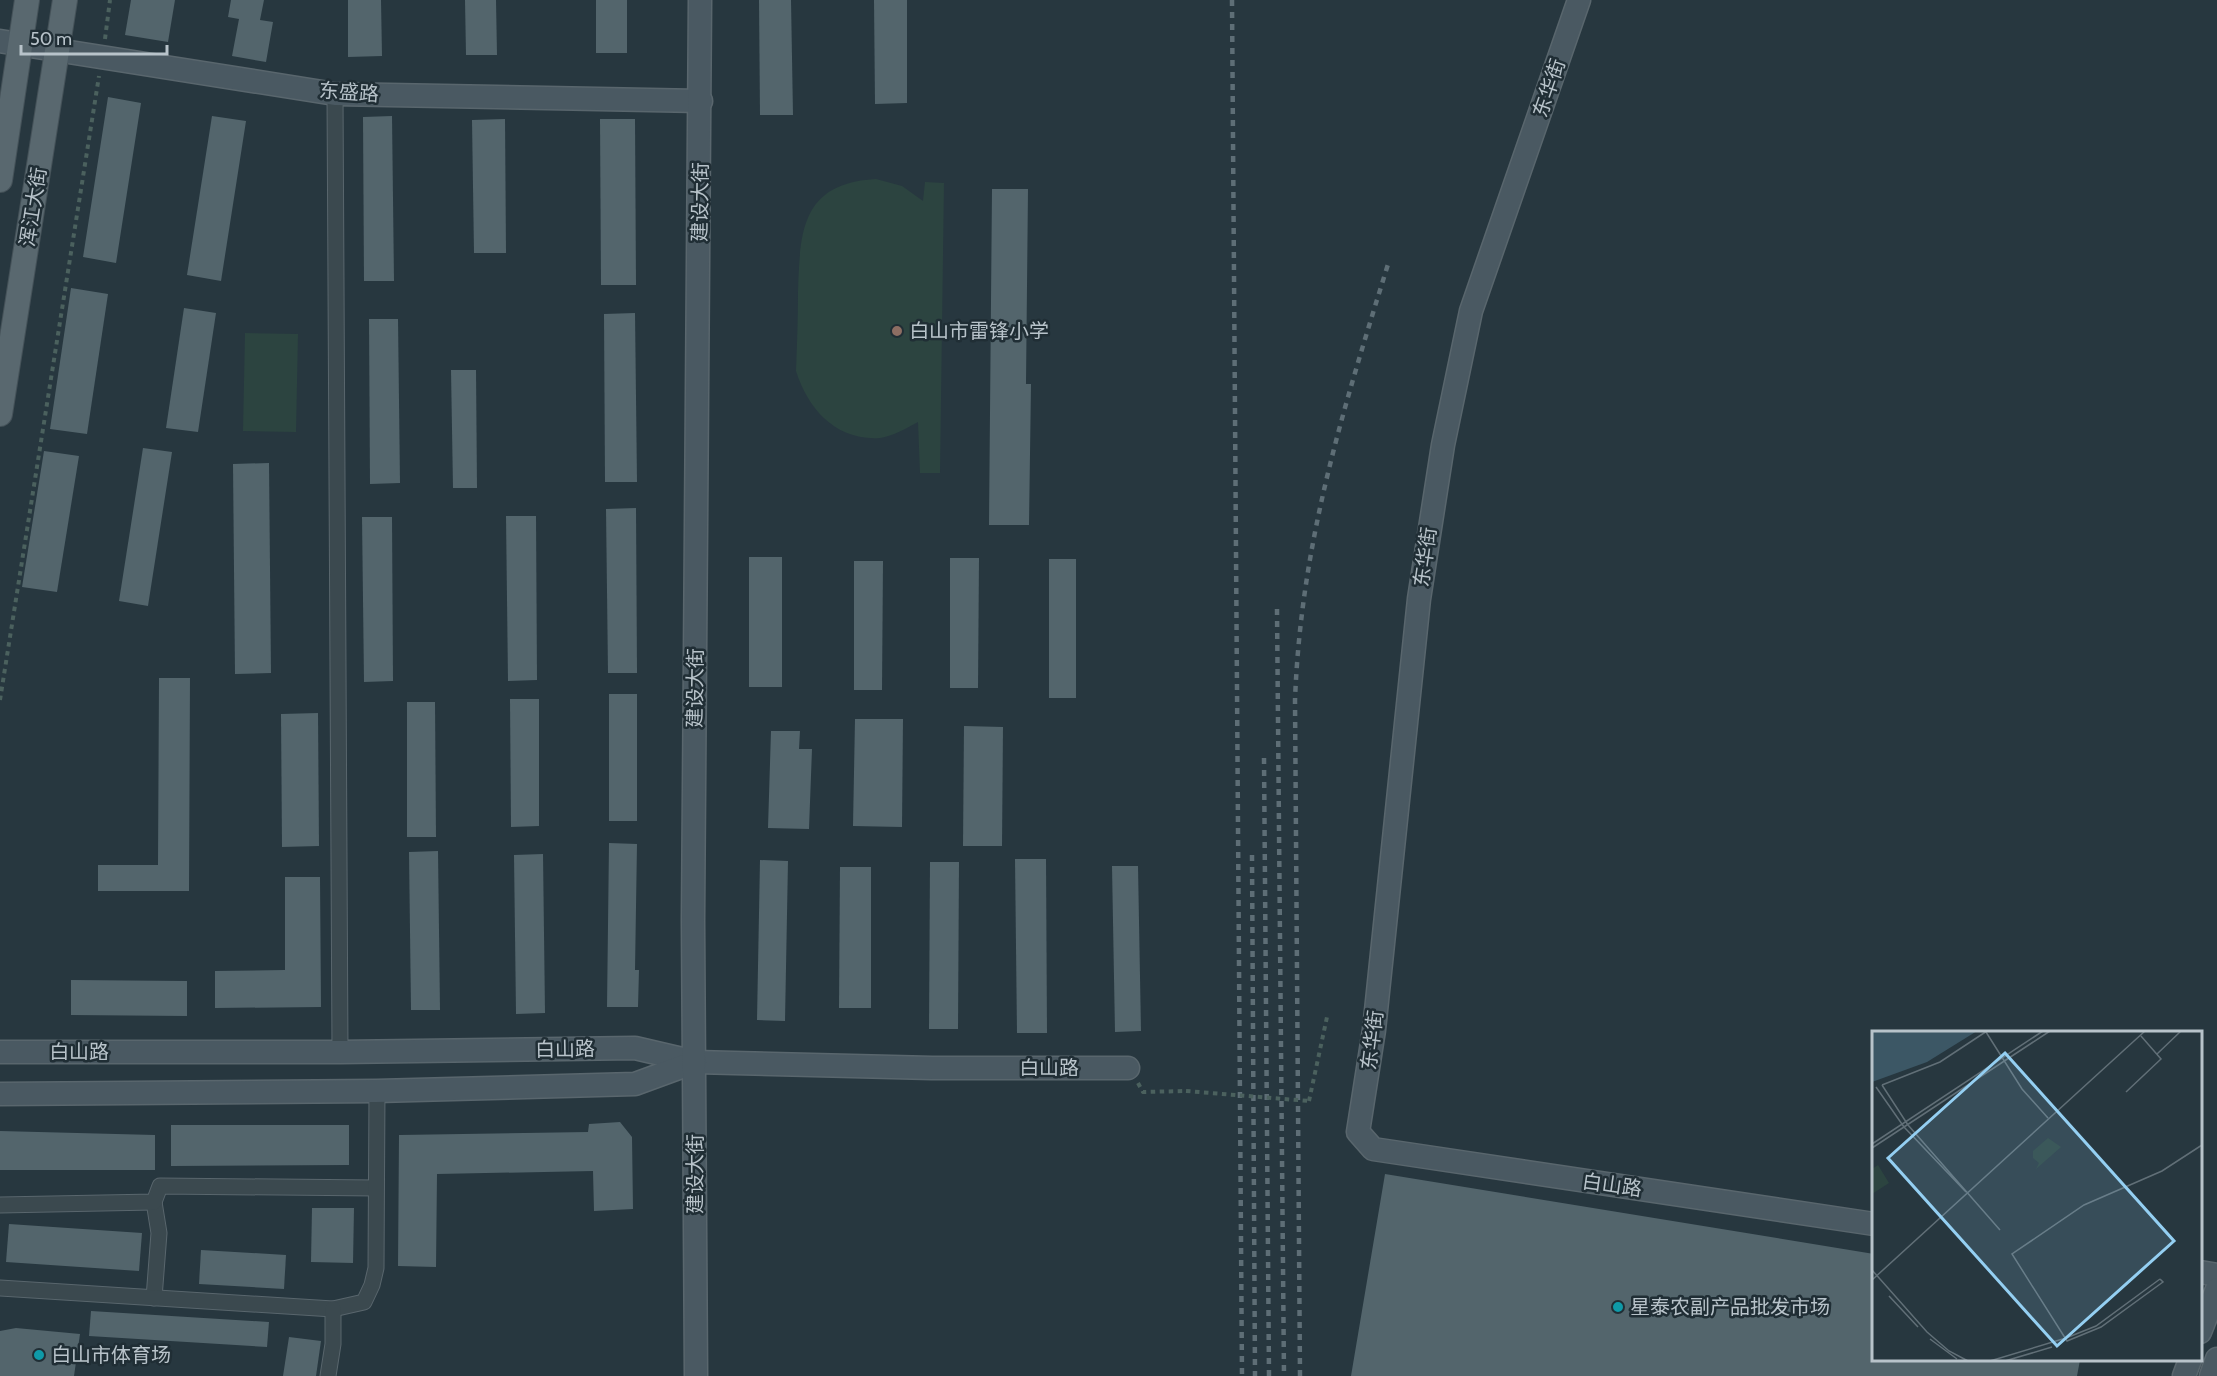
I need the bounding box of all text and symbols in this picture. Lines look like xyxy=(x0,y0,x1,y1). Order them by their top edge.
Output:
scale bar xyxy=(21,18,166,56)
text: 50 m xyxy=(30,28,72,50)
street label: 东华街 xyxy=(1528,56,1570,120)
street label: 东盛路 xyxy=(318,78,380,106)
street label: 建设大街 xyxy=(687,162,713,242)
street label: 浑江大街 xyxy=(15,166,51,248)
place label: 白山市雷锋小学 xyxy=(909,319,1049,343)
marker: 白山市雷锋小学 xyxy=(890,324,904,338)
street label: 东华街 xyxy=(1409,526,1441,588)
street label: 建设大街 xyxy=(682,648,708,728)
street label: 东华街 xyxy=(1356,1009,1388,1071)
inset map xyxy=(1872,1031,2202,1361)
street label: 白山路 xyxy=(535,1036,595,1062)
street label: 白山路 xyxy=(49,1040,109,1064)
street label: 白山路 xyxy=(1019,1056,1079,1080)
street label: 建设大街 xyxy=(683,1134,707,1214)
street label: 白山路 xyxy=(1581,1169,1643,1201)
place label: 星泰农副产品批发市场 xyxy=(1630,1295,1830,1319)
marker: 星泰农副产品批发市场 xyxy=(1611,1300,1625,1314)
place label: 白山市体育场 xyxy=(51,1343,171,1367)
marker: 白山市体育场 xyxy=(32,1348,46,1362)

